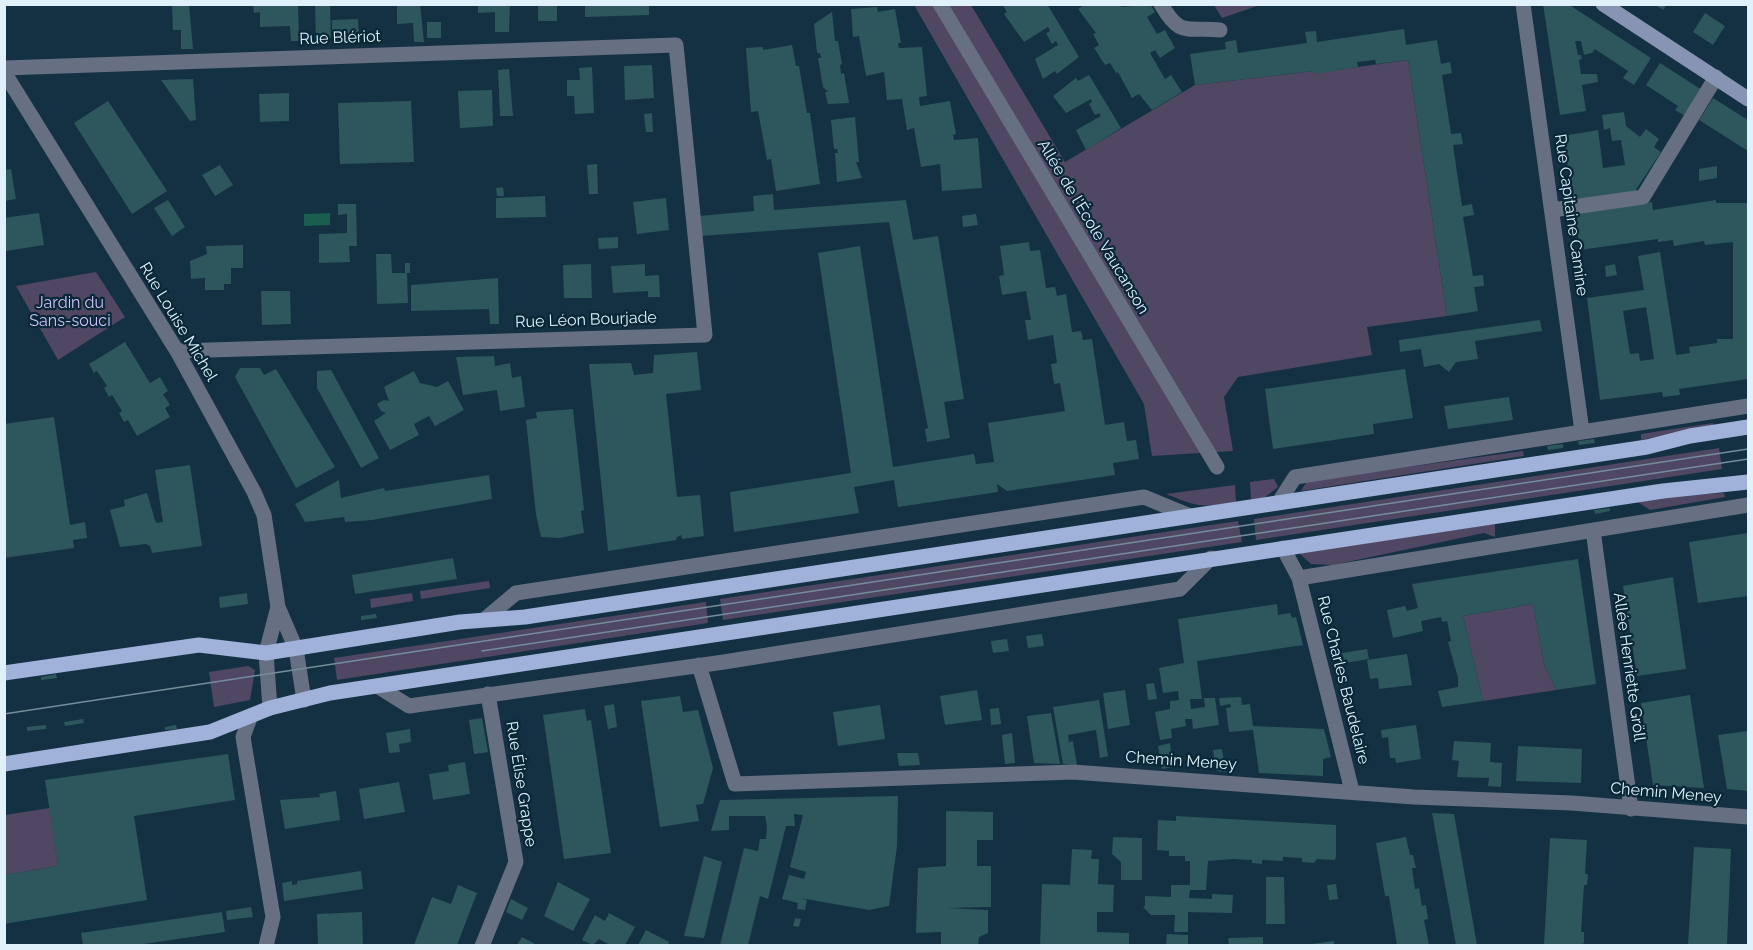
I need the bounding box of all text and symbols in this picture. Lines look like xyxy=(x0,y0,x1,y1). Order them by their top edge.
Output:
street label: Rue Blériot xyxy=(299,27,381,49)
street label: Rue Capitaine Camine xyxy=(1550,133,1592,297)
street label: Allée de l'École Vaucanson xyxy=(1033,136,1153,318)
street label: Rue Louise Michel xyxy=(135,259,221,385)
park label: Jardin du Sans-souci xyxy=(29,293,111,331)
street label: Rue Léon Bourjade xyxy=(515,308,657,332)
street label: Allée Henriette Gröll xyxy=(1609,591,1649,743)
street label: Rue Charles Baudelaire xyxy=(1313,594,1373,766)
street label: Rue Élise Grappe xyxy=(502,720,540,848)
street label: Chemin Meney xyxy=(1125,748,1237,774)
street label: Chemin Meney xyxy=(1610,779,1722,807)

